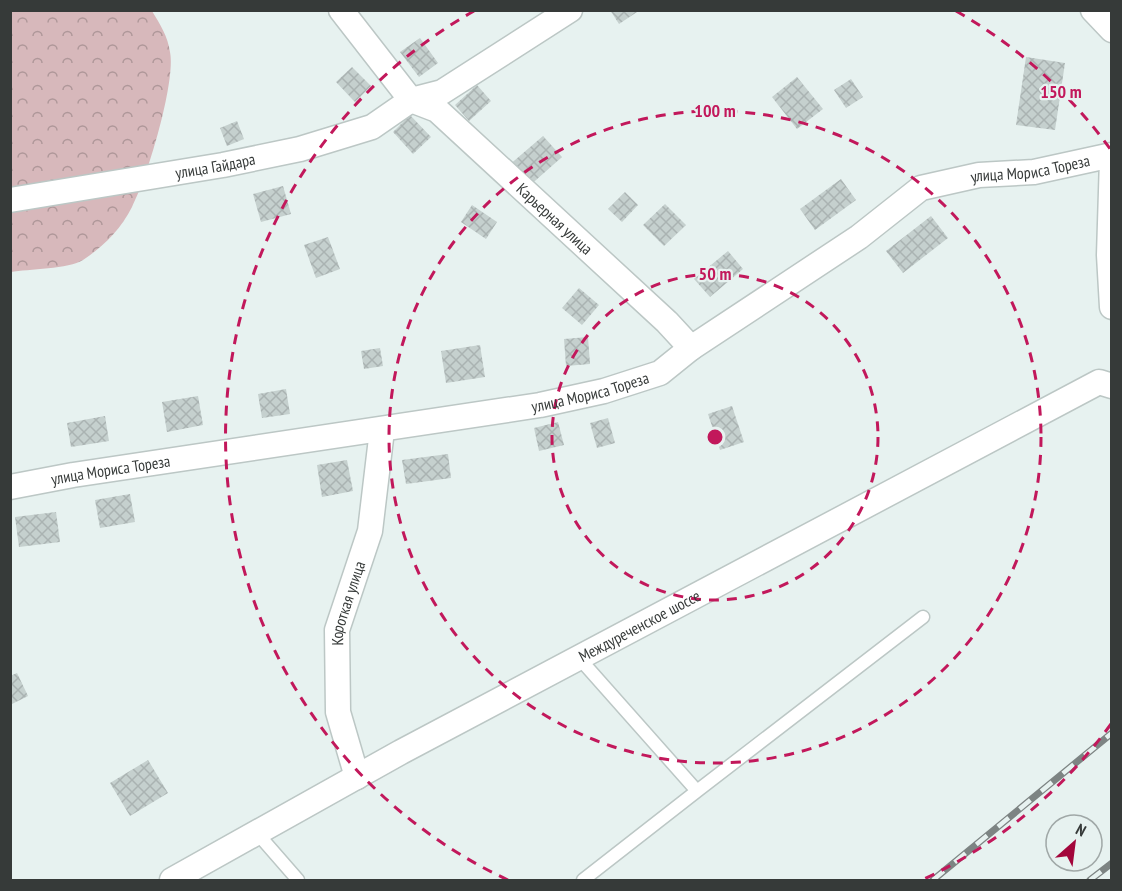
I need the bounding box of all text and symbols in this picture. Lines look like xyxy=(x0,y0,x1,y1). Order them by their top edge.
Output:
text: 150 m xyxy=(1040,80,1082,103)
text: 100 m xyxy=(694,99,736,122)
street label: улица Гайдара xyxy=(174,149,257,183)
street label: улица Мориса Тореза xyxy=(968,150,1092,187)
street label: Карьерная улица xyxy=(512,178,597,259)
text: 50 m xyxy=(699,262,731,285)
street label: улица Мориса Тореза xyxy=(530,367,651,416)
centre of rings xyxy=(705,427,725,447)
street label: улица Мориса Тореза xyxy=(49,451,172,489)
street label: Короткая улица xyxy=(327,558,369,646)
street label: Междуреченское шоссе xyxy=(575,585,703,666)
north arrow xyxy=(1044,813,1104,873)
text: N xyxy=(1073,819,1090,841)

